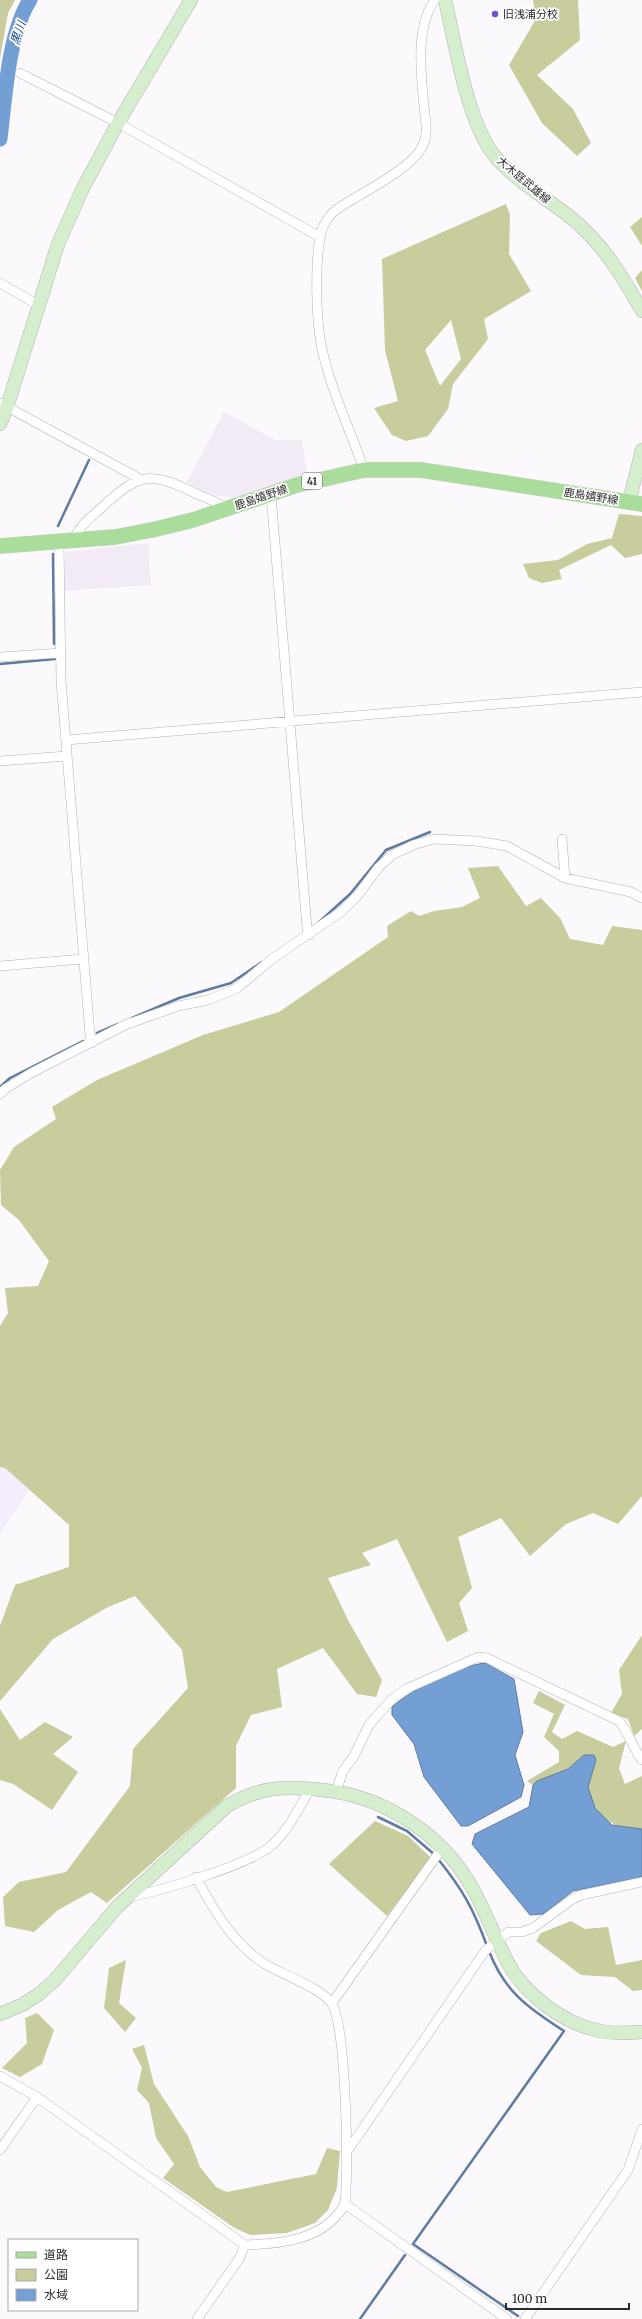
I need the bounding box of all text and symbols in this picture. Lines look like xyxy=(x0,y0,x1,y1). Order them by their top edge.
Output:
place label: 旧浅浦分校 xyxy=(503,7,558,21)
marker: 旧浅浦分校 xyxy=(490,9,500,19)
water label: 黒川 xyxy=(7,17,29,47)
street label: 大木庭武雄線 xyxy=(494,153,554,207)
road number: 41 xyxy=(302,473,322,489)
street label: 鹿島嬉野線 xyxy=(233,481,289,513)
street label: 鹿島嬉野線 xyxy=(563,485,619,507)
legend xyxy=(8,2239,138,2311)
text: 道路 xyxy=(44,2247,68,2262)
text: 公園 xyxy=(44,2267,68,2282)
scale bar xyxy=(506,2285,629,2311)
text: 水域 xyxy=(44,2287,68,2302)
text: 100 m xyxy=(512,2291,547,2306)

